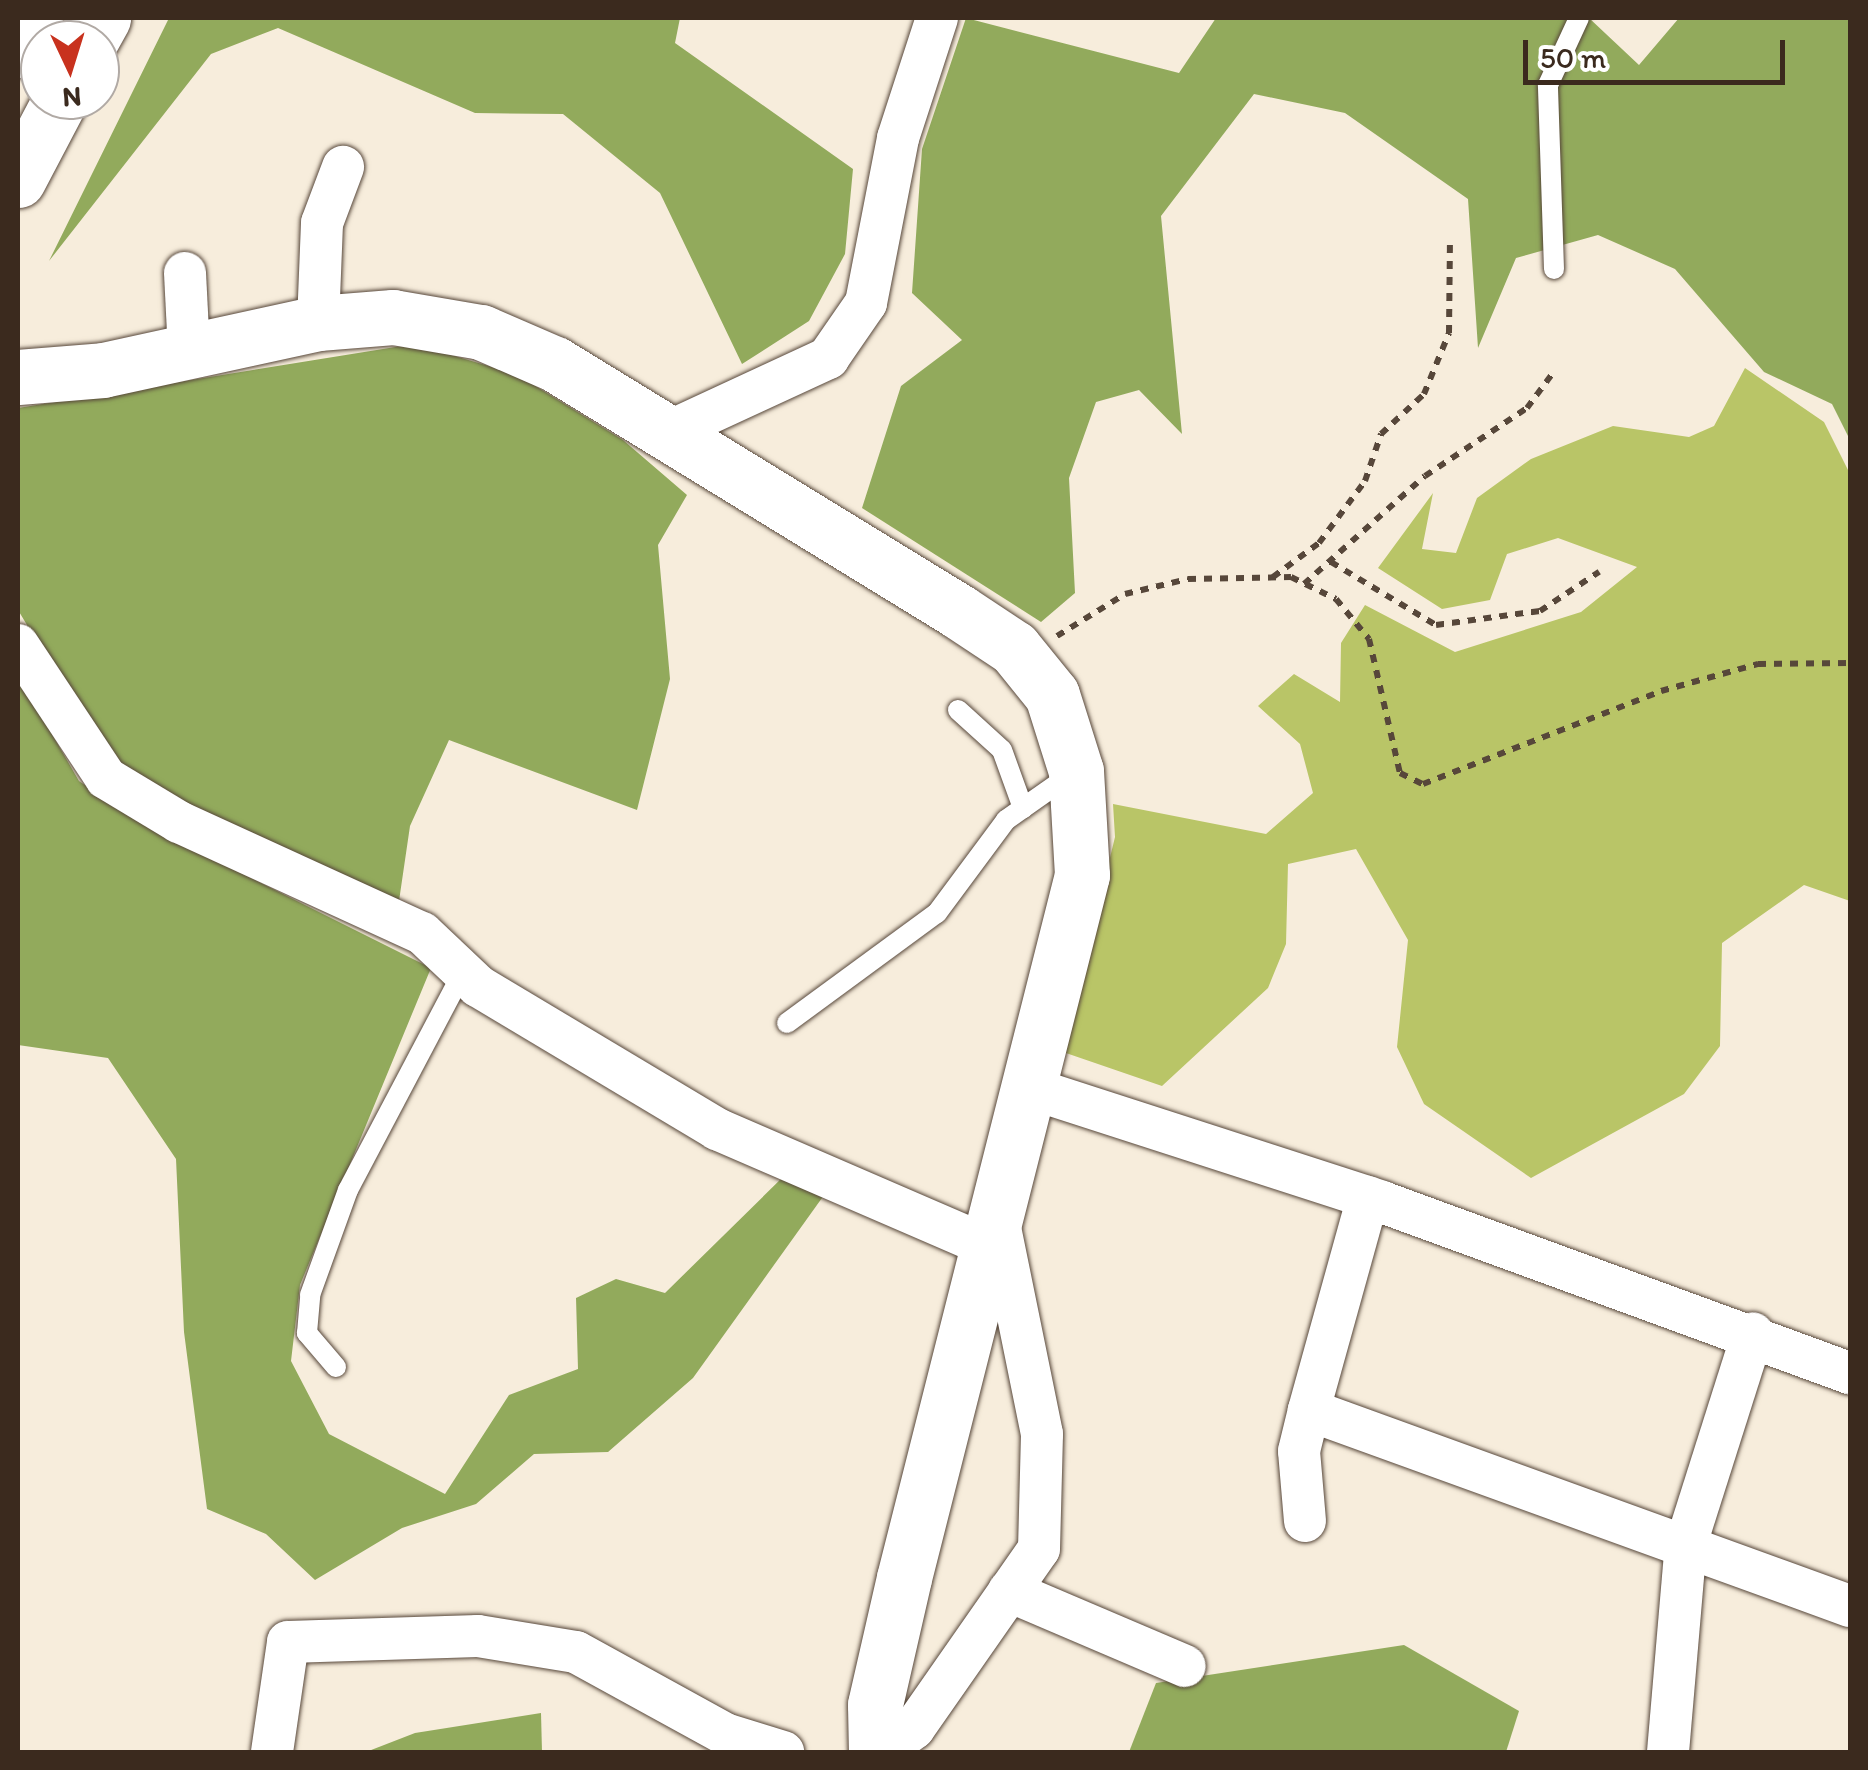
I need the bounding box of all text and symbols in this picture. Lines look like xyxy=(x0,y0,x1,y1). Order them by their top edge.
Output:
north arrow xyxy=(20,20,120,120)
scale bar xyxy=(1528,20,1790,82)
text: 50 m xyxy=(1540,39,1606,76)
text: N xyxy=(61,80,83,116)

